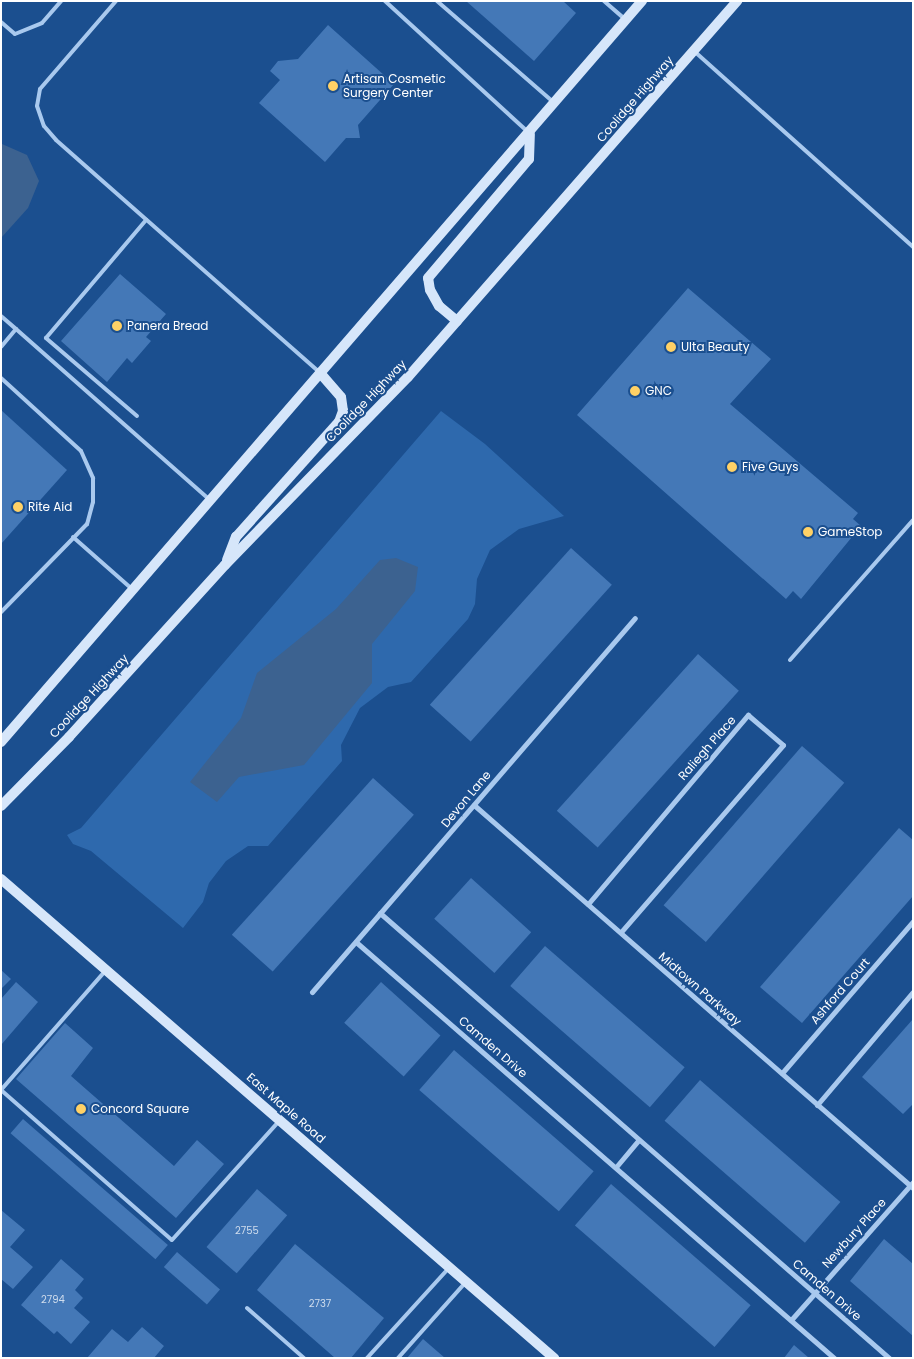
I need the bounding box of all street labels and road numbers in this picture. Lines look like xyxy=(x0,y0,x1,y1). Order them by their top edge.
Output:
street label: Coolidge Highway xyxy=(594,53,676,145)
street label: Coolidge Highway xyxy=(323,357,409,445)
street label: Coolidge Highway xyxy=(47,651,131,741)
street label: Raliegh Place xyxy=(675,713,739,783)
street label: Devon Lane xyxy=(438,768,494,830)
street label: Midtown Parkway xyxy=(656,949,744,1029)
street label: Ashford Court xyxy=(807,955,873,1027)
street label: Camden Drive xyxy=(456,1013,530,1081)
street label: East Maple Road xyxy=(244,1070,328,1146)
street label: Newbury Place xyxy=(819,1195,889,1271)
street label: Camden Drive xyxy=(790,1256,864,1324)

